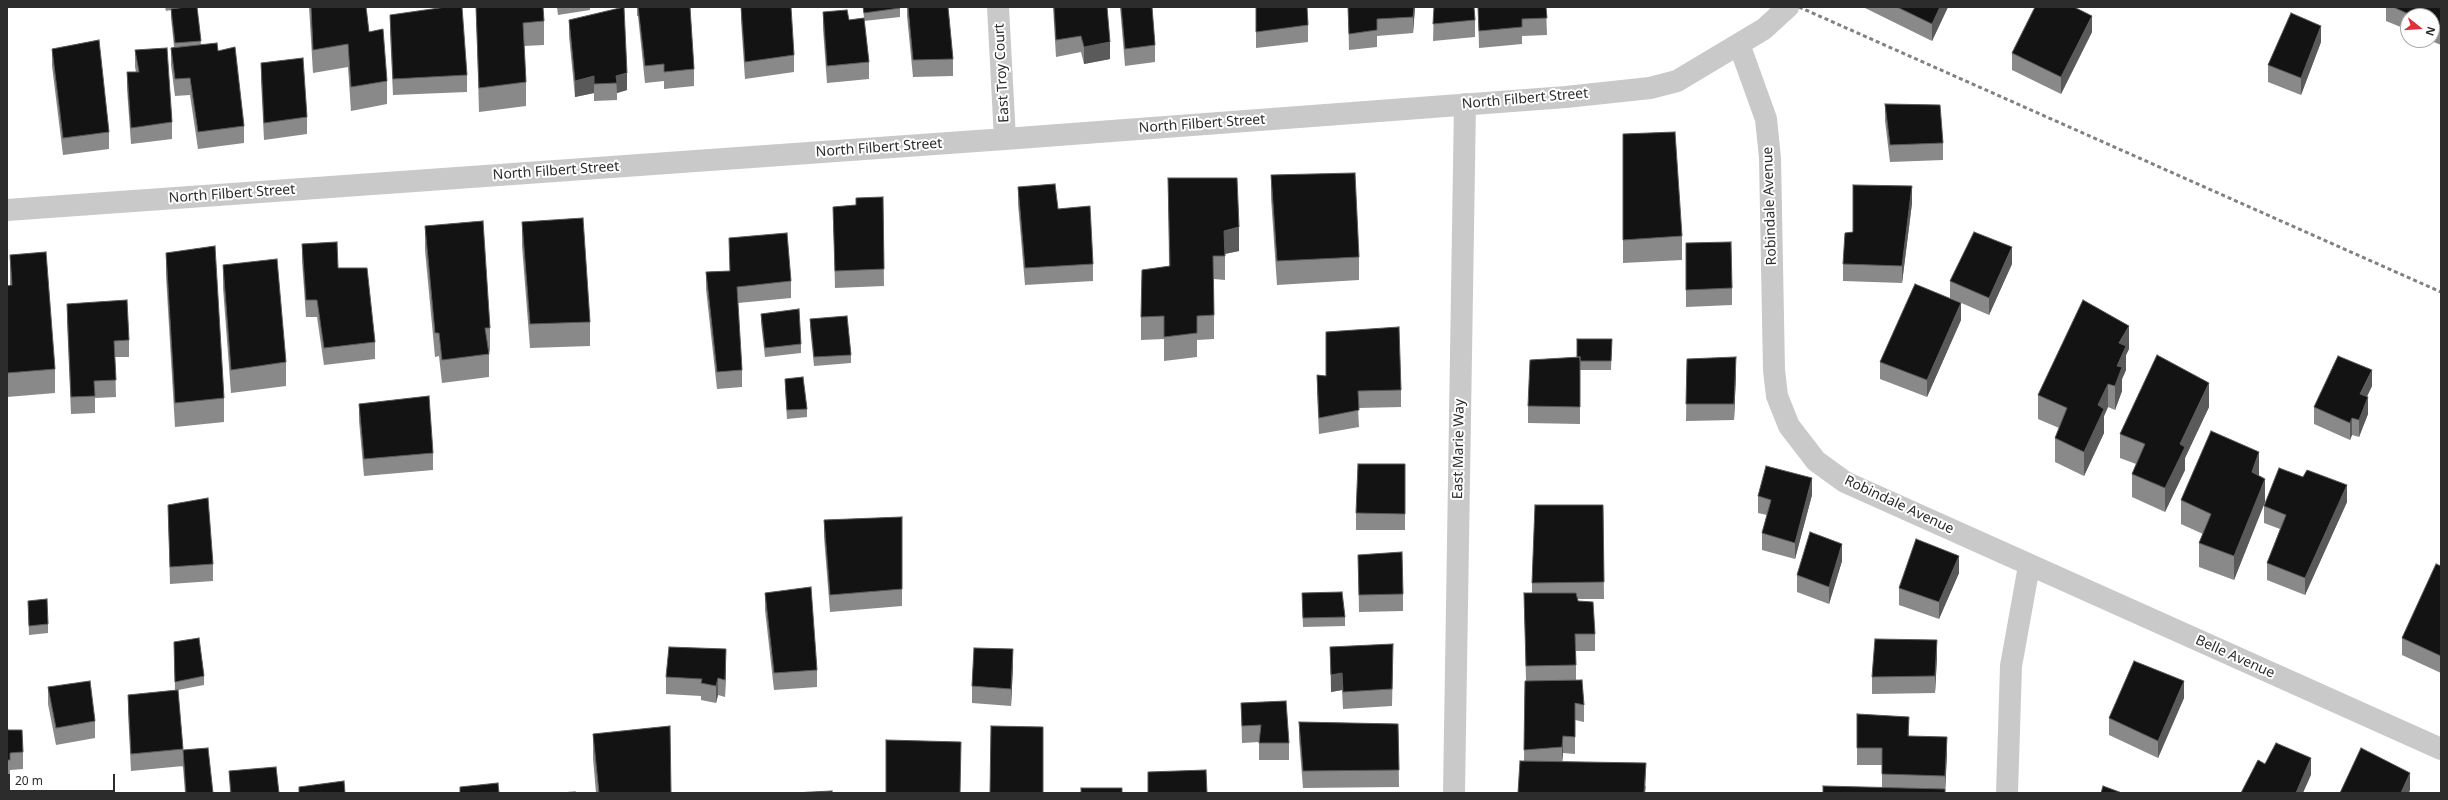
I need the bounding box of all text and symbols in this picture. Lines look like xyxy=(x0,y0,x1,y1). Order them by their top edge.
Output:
north arrow xyxy=(2400,8,2440,48)
street label: East Troy Court xyxy=(991,23,1013,123)
text: N xyxy=(2423,25,2439,38)
street label: North Filbert Street xyxy=(1461,85,1589,113)
street label: North Filbert Street xyxy=(1138,111,1266,137)
street label: North Filbert Street xyxy=(815,135,943,161)
street label: Robindale Avenue xyxy=(1760,146,1780,266)
street label: North Filbert Street xyxy=(492,158,620,184)
street label: North Filbert Street xyxy=(168,181,296,207)
street label: East Marie Way xyxy=(1450,399,1468,499)
street label: Robindale Avenue xyxy=(1842,472,1956,538)
street label: Belle Avenue xyxy=(2193,632,2277,682)
scale bar xyxy=(10,766,117,792)
text: 20 m xyxy=(15,772,43,789)

